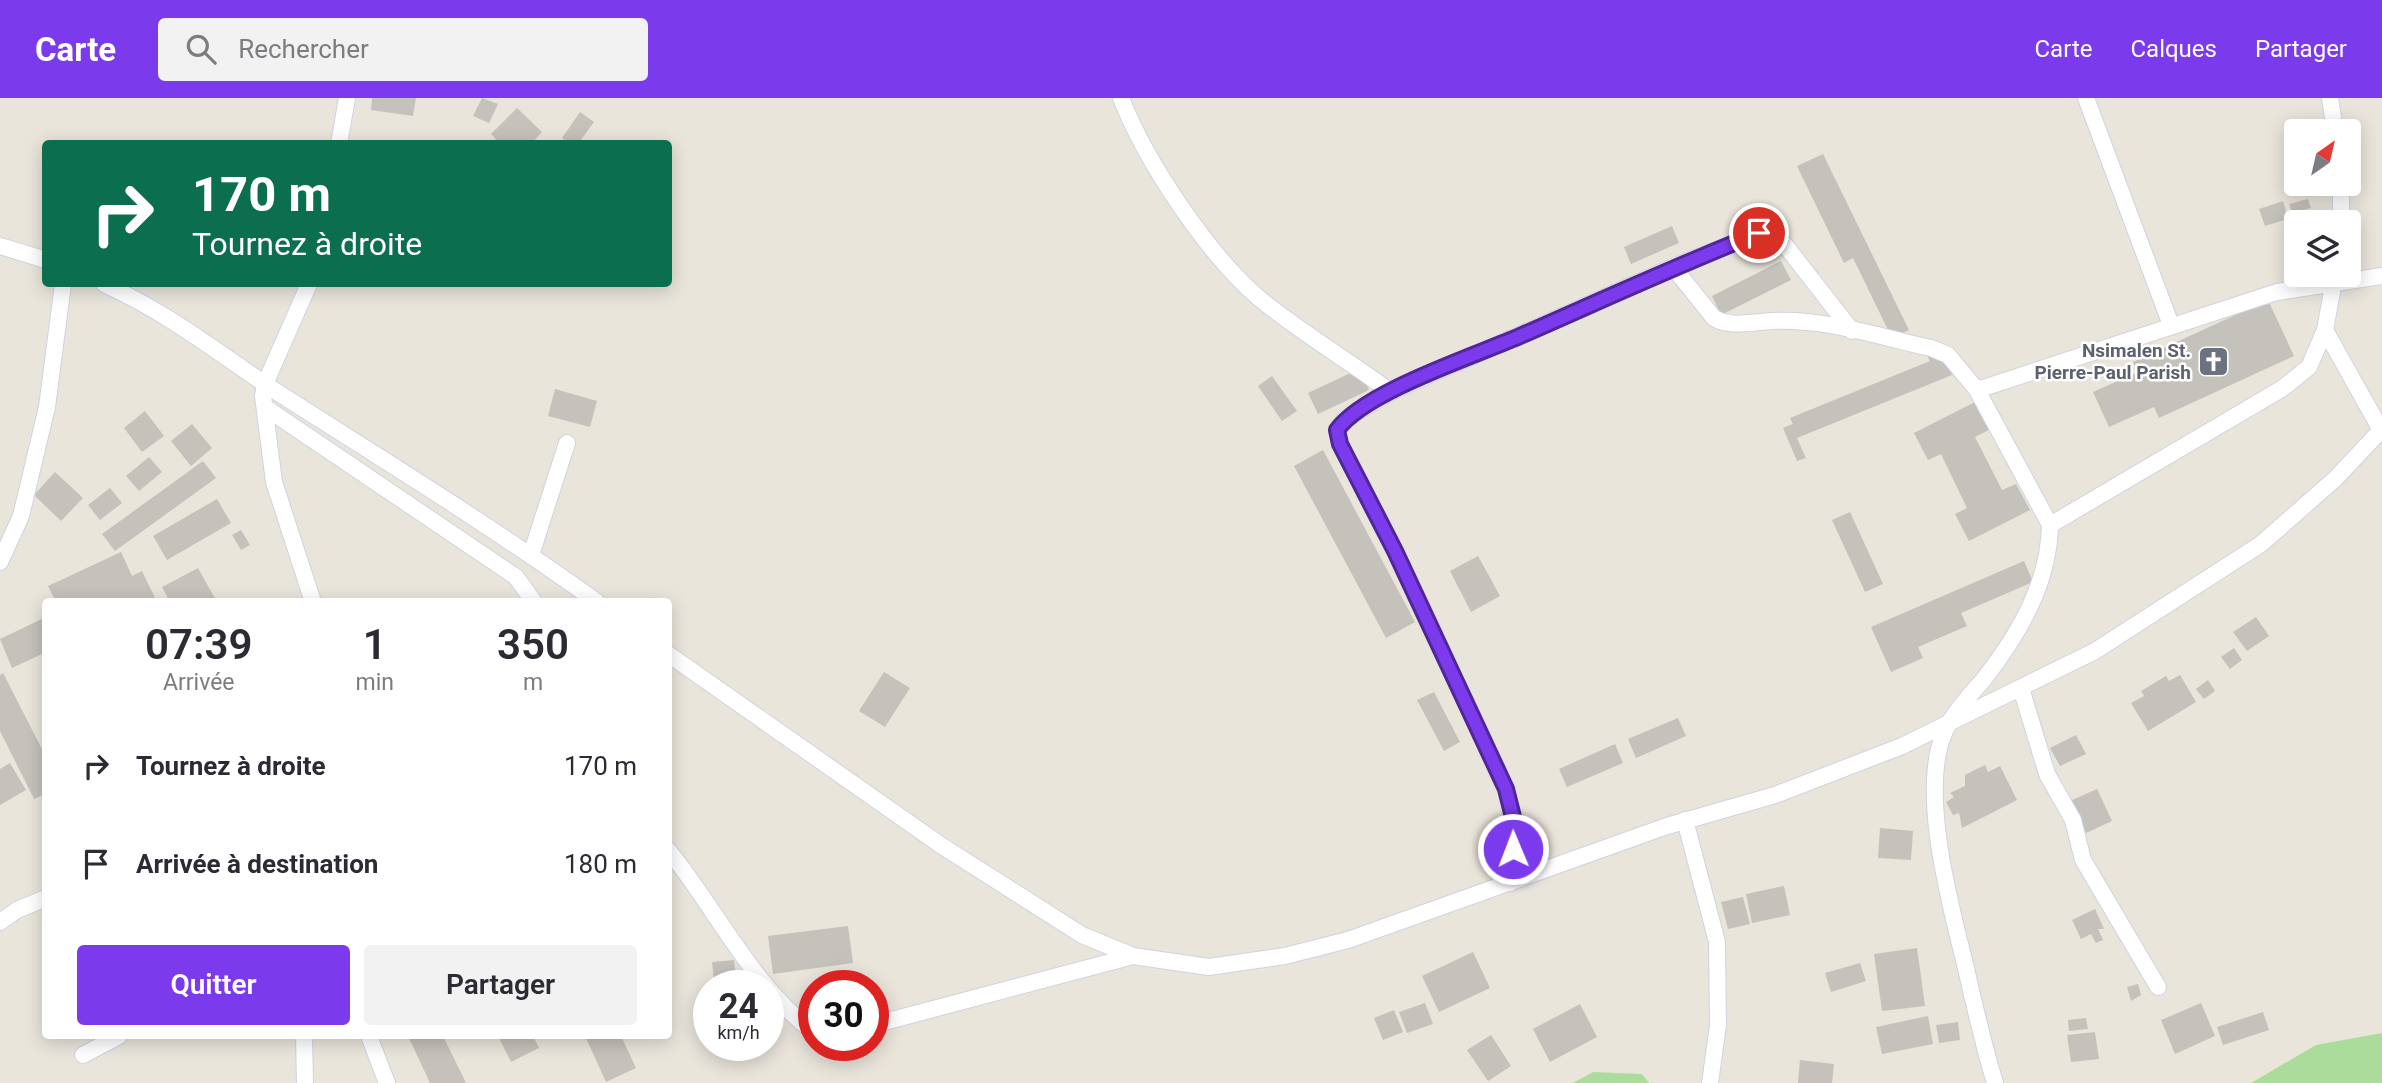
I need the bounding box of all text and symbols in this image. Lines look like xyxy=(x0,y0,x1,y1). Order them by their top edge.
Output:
search box xyxy=(158,18,648,81)
text: Carte xyxy=(35,30,116,69)
icon: search xyxy=(182,30,220,68)
text: Rechercher xyxy=(238,34,369,64)
text: Carte xyxy=(2034,35,2092,63)
text: Calques xyxy=(2130,35,2217,63)
text: Partager xyxy=(2255,35,2347,63)
north arrow xyxy=(2284,119,2361,196)
map controls xyxy=(2284,119,2361,287)
text: 170 m xyxy=(192,166,331,223)
icon: right xyxy=(77,168,168,259)
pin xyxy=(1729,203,1789,263)
button: layers xyxy=(2284,210,2361,287)
icon: arrive xyxy=(1740,214,1778,252)
text: Tournez à droite xyxy=(192,225,422,263)
place label: Nsimalen St. Pierre-Paul Parish xyxy=(2035,339,2191,384)
church icon: Nsimalen St. Pierre-Paul Parish xyxy=(2197,344,2231,378)
text: 07:39 xyxy=(145,620,252,669)
text: 1 xyxy=(363,620,387,669)
text: 350 xyxy=(497,620,569,669)
text: Arrivée xyxy=(163,669,235,696)
text: min xyxy=(355,669,394,696)
text: m xyxy=(523,669,543,696)
icon: right xyxy=(77,747,115,785)
text: Tournez à droite xyxy=(136,751,326,781)
text: 170 m xyxy=(564,751,637,781)
position arrow xyxy=(1476,812,1550,886)
icon: arrive xyxy=(77,845,115,883)
text: Arrivée à destination xyxy=(136,849,378,879)
text: 180 m xyxy=(564,849,637,879)
button: Quitter xyxy=(77,945,350,1025)
button: Partager xyxy=(364,945,637,1025)
speed limit sign: 30 xyxy=(798,970,889,1061)
text: 24 xyxy=(718,986,759,1027)
text: km/h xyxy=(717,1022,760,1043)

